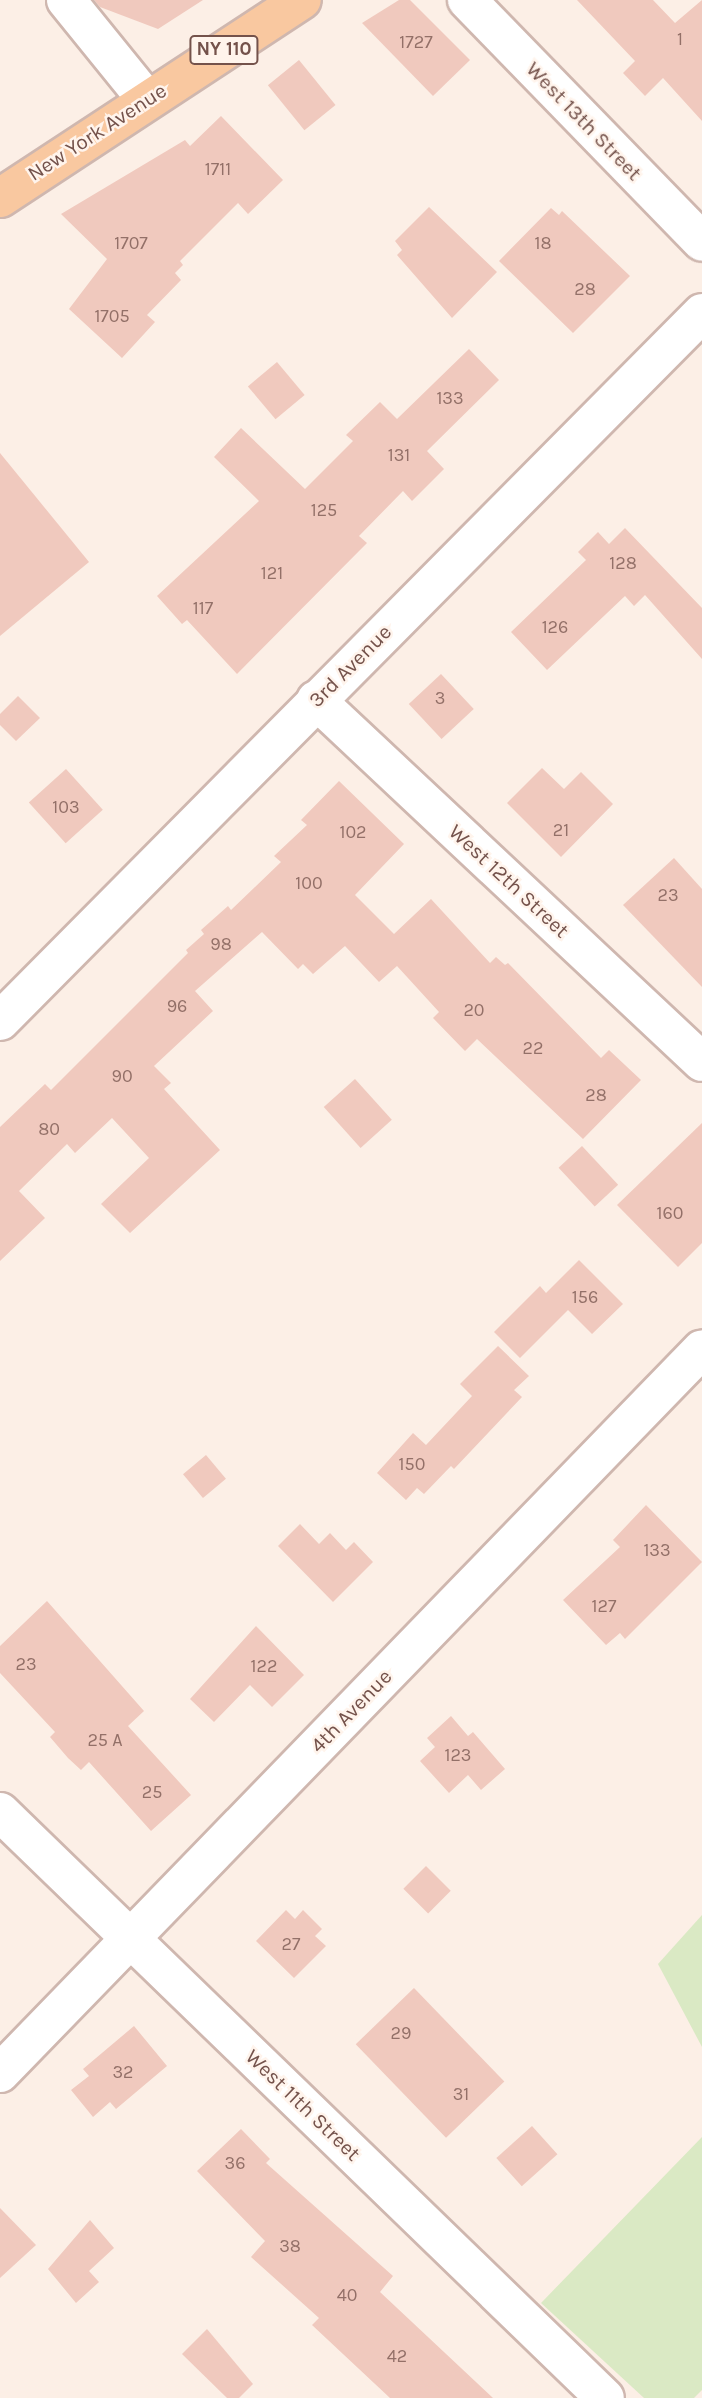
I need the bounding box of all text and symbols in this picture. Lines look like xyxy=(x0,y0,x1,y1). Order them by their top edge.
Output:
house number: 1 xyxy=(677,28,683,50)
house number: 1727 xyxy=(399,31,433,53)
road number: NY 110 xyxy=(189,34,259,66)
street label: West 13th Street xyxy=(521,56,647,186)
street label: New York Avenue xyxy=(23,78,171,186)
house number: 1711 xyxy=(205,158,231,180)
house number: 1707 xyxy=(114,232,148,254)
house number: 18 xyxy=(534,232,552,254)
house number: 28 xyxy=(574,278,596,300)
house number: 1705 xyxy=(94,305,130,327)
house number: 133 xyxy=(436,387,464,409)
house number: 131 xyxy=(388,444,410,466)
house number: 125 xyxy=(311,499,337,521)
house number: 128 xyxy=(609,552,637,574)
house number: 121 xyxy=(261,562,283,584)
house number: 117 xyxy=(193,597,213,619)
house number: 126 xyxy=(542,616,568,638)
street label: 3rd Avenue xyxy=(303,619,397,713)
house number: 3 xyxy=(435,687,445,709)
house number: 103 xyxy=(52,796,80,818)
street label: West 12th Street xyxy=(444,819,574,943)
house number: 21 xyxy=(553,819,569,841)
house number: 102 xyxy=(339,821,367,843)
house number: 100 xyxy=(295,872,323,894)
house number: 23 xyxy=(657,884,679,906)
house number: 98 xyxy=(210,933,232,955)
house number: 96 xyxy=(167,995,187,1017)
house number: 20 xyxy=(463,999,485,1021)
house number: 22 xyxy=(523,1037,543,1059)
house number: 90 xyxy=(111,1065,133,1087)
house number: 28 xyxy=(585,1084,607,1106)
house number: 80 xyxy=(38,1118,60,1140)
house number: 160 xyxy=(657,1202,683,1224)
house number: 156 xyxy=(572,1286,598,1308)
house number: 150 xyxy=(399,1453,425,1475)
house number: 133 xyxy=(643,1539,671,1561)
house number: 127 xyxy=(592,1595,616,1617)
house number: 23 xyxy=(15,1653,37,1675)
house number: 122 xyxy=(251,1655,277,1677)
street label: 4th Avenue xyxy=(305,1664,397,1758)
house number: 25 A xyxy=(87,1729,123,1751)
house number: 123 xyxy=(444,1744,472,1766)
house number: 25 xyxy=(142,1781,162,1803)
house number: 27 xyxy=(282,1933,300,1955)
house number: 29 xyxy=(391,2022,411,2044)
street label: West 11th Street xyxy=(240,2044,366,2166)
house number: 32 xyxy=(112,2061,134,2083)
house number: 31 xyxy=(453,2083,469,2105)
house number: 36 xyxy=(225,2152,245,2174)
house number: 38 xyxy=(279,2235,301,2257)
house number: 40 xyxy=(337,2284,357,2306)
house number: 42 xyxy=(387,2345,407,2367)

